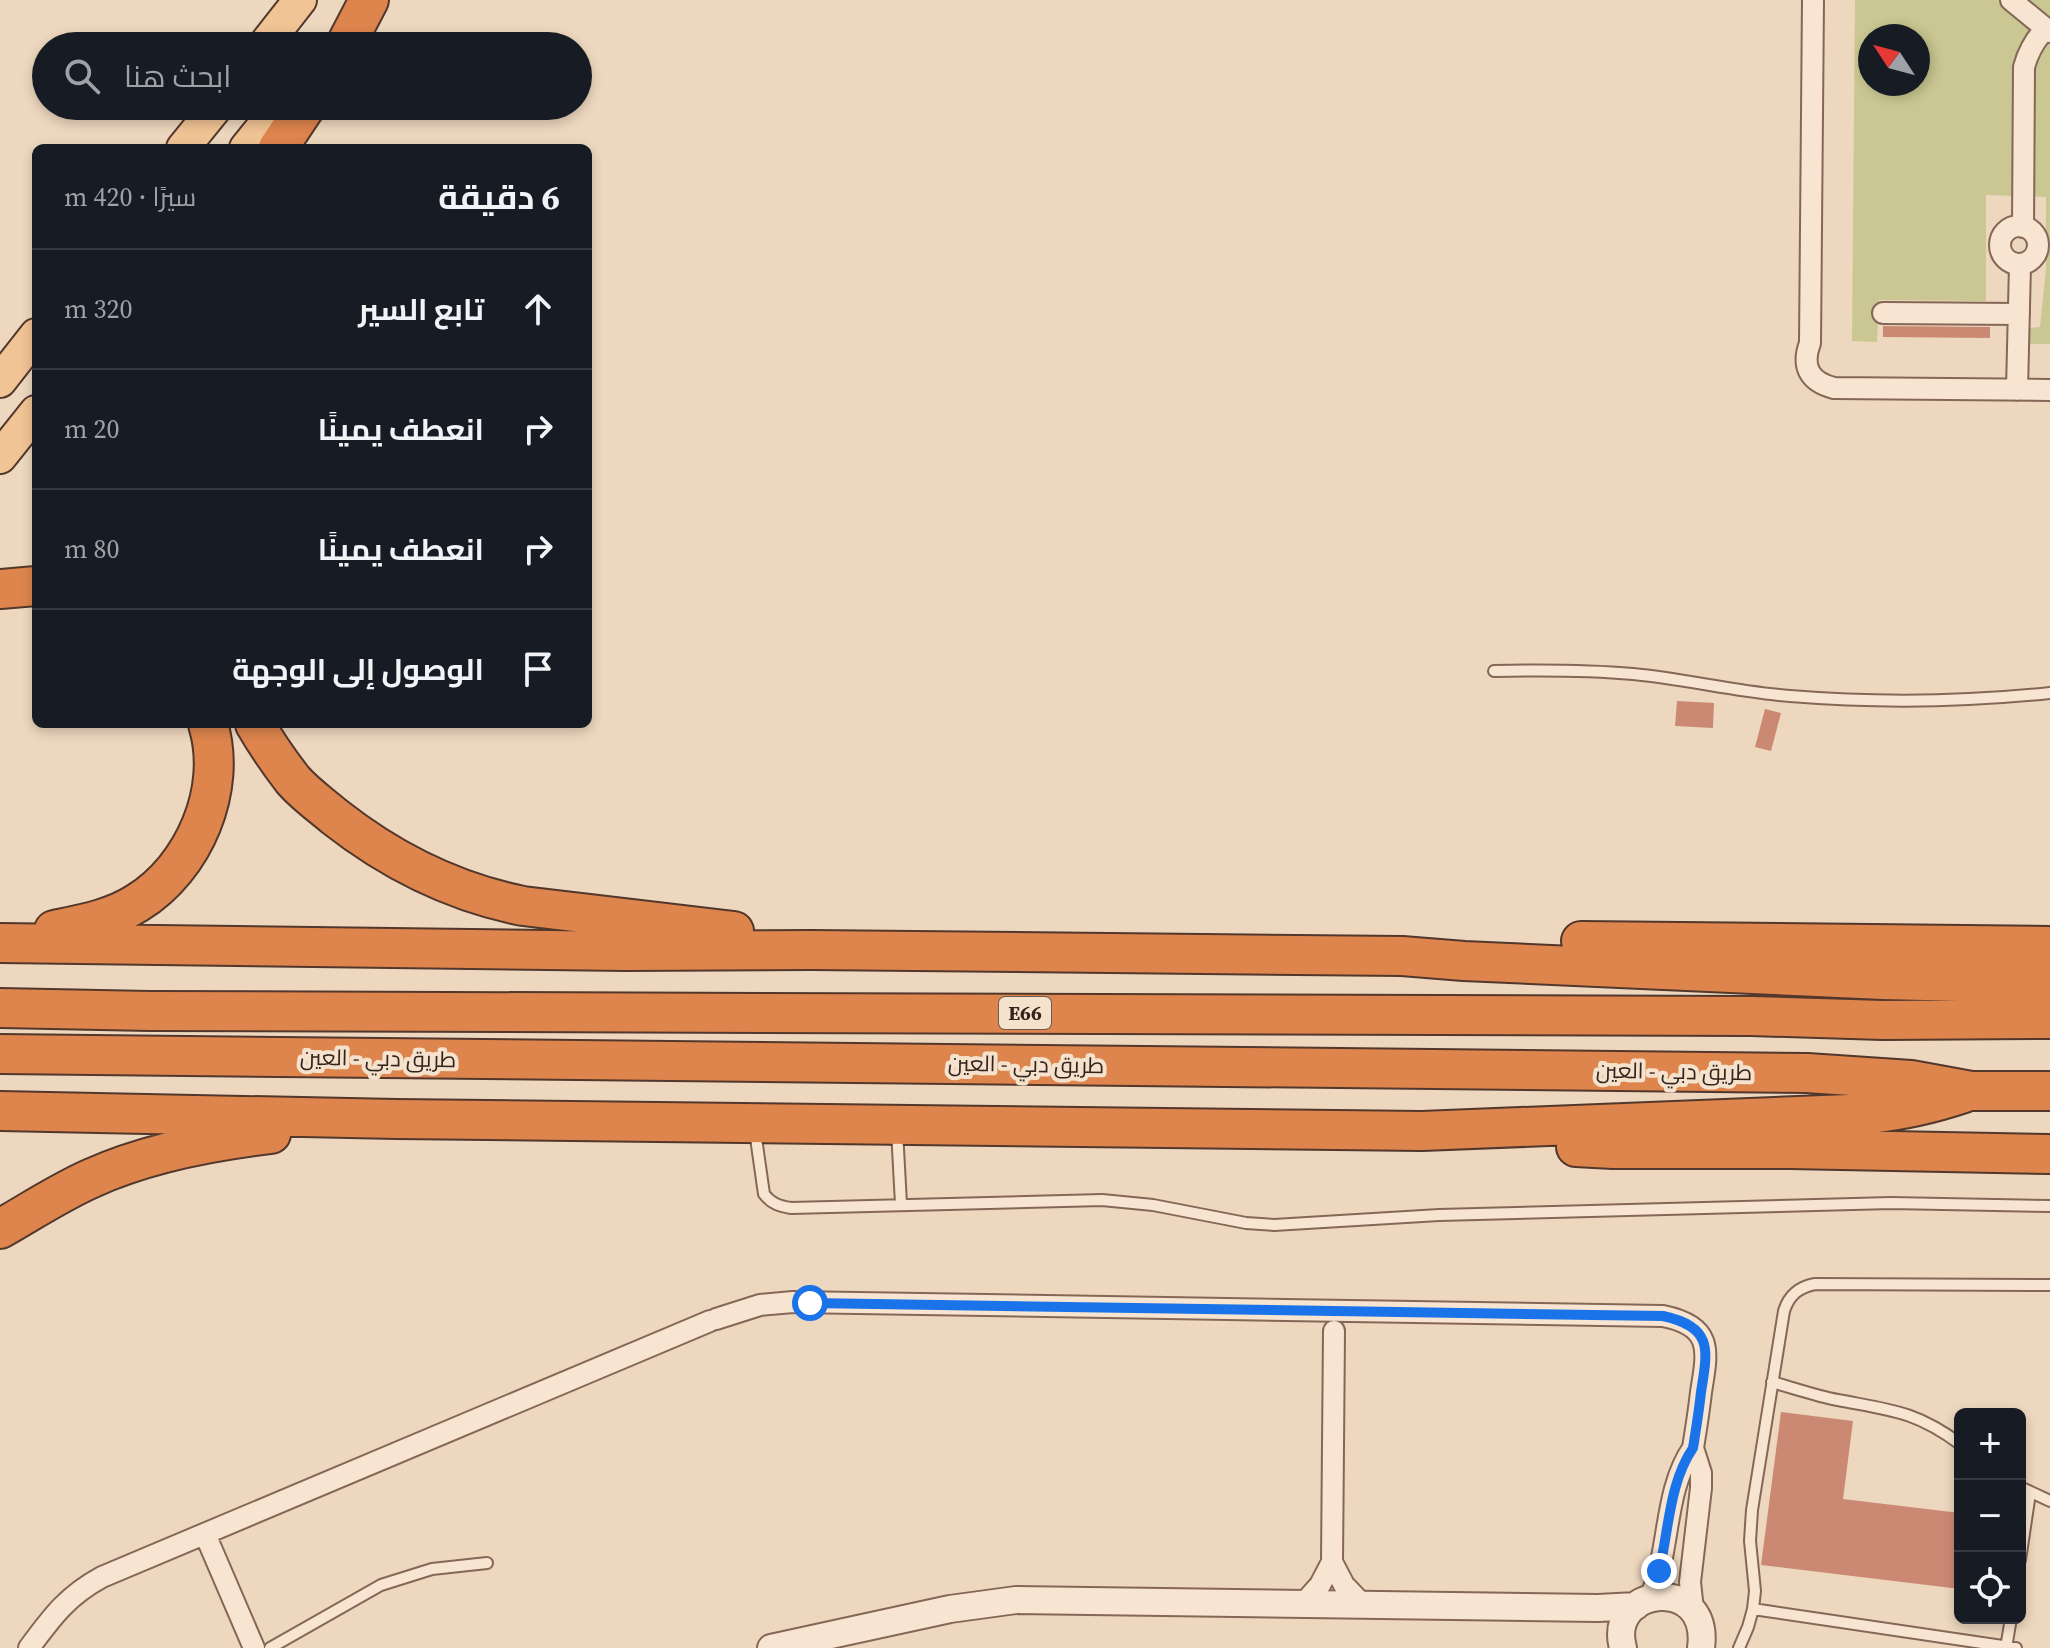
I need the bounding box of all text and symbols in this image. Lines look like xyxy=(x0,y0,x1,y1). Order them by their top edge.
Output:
north arrow xyxy=(1858,24,1930,96)
search box xyxy=(32,32,592,120)
icon: search xyxy=(60,54,104,98)
text: ابحث هنا xyxy=(124,56,231,97)
text: 6 دقيقة xyxy=(438,174,560,220)
text: سيرًا · 420 m xyxy=(64,179,196,215)
icon: ahead xyxy=(516,287,560,331)
text: تابع السير xyxy=(358,289,484,330)
text: 320 m xyxy=(64,291,133,327)
icon: right xyxy=(516,407,560,451)
text: انعطف يمينًا xyxy=(318,409,484,450)
text: 20 m xyxy=(64,411,120,447)
icon: right xyxy=(516,527,560,571)
text: انعطف يمينًا xyxy=(318,529,484,570)
text: 80 m xyxy=(64,531,120,567)
icon: arrive xyxy=(516,647,560,691)
text: الوصول إلى الوجهة xyxy=(232,649,484,690)
road number: E66 xyxy=(999,997,1051,1029)
street label: طريق دبي - العين xyxy=(300,1042,456,1076)
street label: طريق دبي - العين xyxy=(948,1048,1104,1082)
street label: طريق دبي - العين xyxy=(1596,1055,1752,1089)
route start xyxy=(792,1285,828,1321)
map controls xyxy=(1954,1408,2026,1624)
button: + xyxy=(1954,1408,2026,1480)
button: − xyxy=(1954,1480,2026,1552)
button: locate xyxy=(1954,1552,2026,1624)
route end xyxy=(1641,1553,1677,1589)

